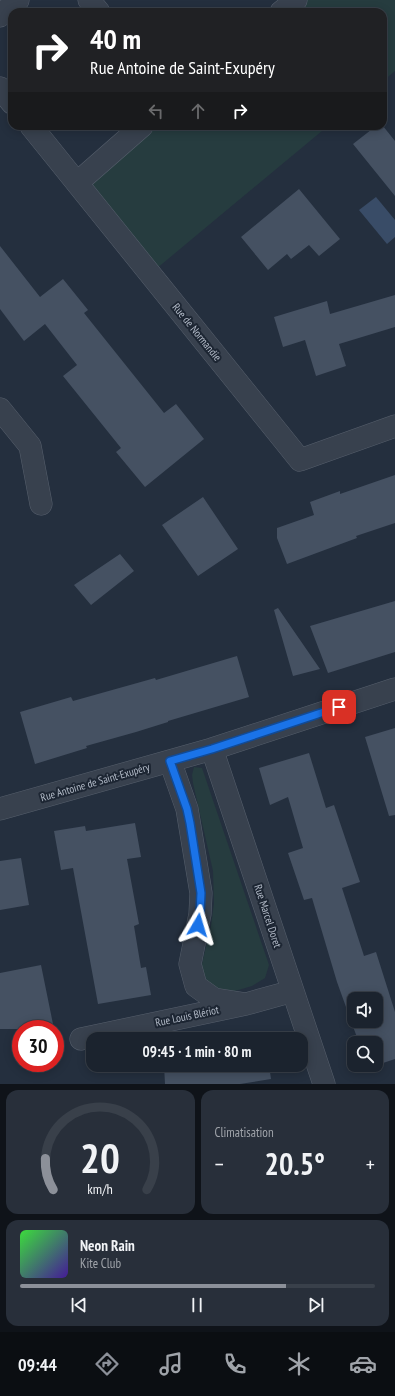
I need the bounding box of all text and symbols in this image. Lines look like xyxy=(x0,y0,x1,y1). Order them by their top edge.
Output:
text: 40 m xyxy=(90,20,141,57)
icon: right xyxy=(24,24,76,76)
text: Rue Antoine de Saint-Exupéry xyxy=(90,56,275,79)
icon: left xyxy=(145,100,167,122)
icon: ahead xyxy=(187,100,209,122)
icon: right xyxy=(229,100,251,122)
street label: Rue de Normandie xyxy=(169,300,225,364)
pin xyxy=(322,690,356,724)
icon: arrive xyxy=(328,696,350,718)
street label: Rue Antoine de Saint-Exupéry xyxy=(39,759,152,804)
street label: Rue Marcel Doret xyxy=(251,883,285,949)
position arrow xyxy=(177,904,219,946)
map controls xyxy=(347,992,383,1072)
button: sound xyxy=(347,992,383,1028)
street label: Rue Louis Blériot xyxy=(154,1002,220,1030)
speed limit sign: 30 xyxy=(12,1020,64,1072)
button: search xyxy=(347,1036,383,1072)
text: 09:45 · 1 min · 80 m xyxy=(143,1042,251,1061)
text: Climatisation xyxy=(215,1124,274,1141)
text: 20 xyxy=(80,1131,120,1184)
text: 20.5° xyxy=(265,1144,325,1183)
text: − xyxy=(215,1150,224,1178)
text: + xyxy=(366,1150,375,1178)
text: km/h xyxy=(88,1179,113,1198)
text: Neon Rain xyxy=(80,1236,135,1255)
text: Kite Club xyxy=(80,1255,121,1272)
icon: previous xyxy=(68,1294,90,1316)
icon: pause xyxy=(186,1294,208,1316)
icon: next xyxy=(305,1294,327,1316)
icon: directions xyxy=(93,1350,121,1378)
icon: music xyxy=(157,1350,185,1378)
icon: phone xyxy=(221,1350,249,1378)
icon: climate xyxy=(285,1350,313,1378)
icon: car xyxy=(349,1350,377,1378)
text: 09:44 xyxy=(18,1353,57,1376)

